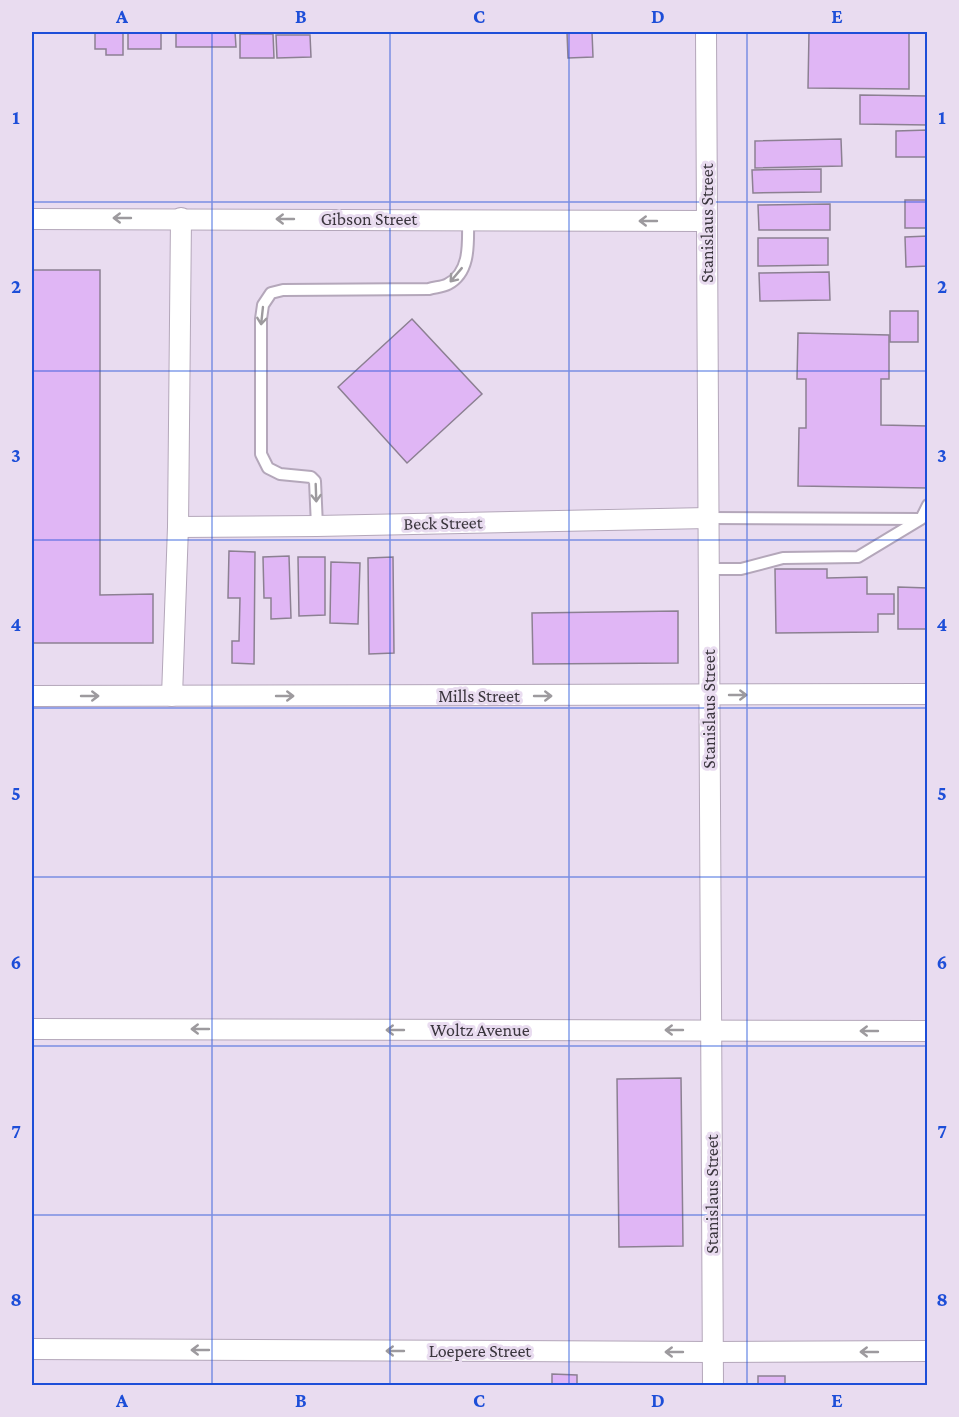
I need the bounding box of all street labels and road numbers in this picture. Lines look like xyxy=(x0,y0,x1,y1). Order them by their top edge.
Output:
street label: Stanislaus Street xyxy=(697,162,717,283)
street label: Gibson Street xyxy=(321,209,418,229)
street label: Beck Street xyxy=(403,512,484,534)
street label: Stanislaus Street xyxy=(699,648,719,769)
street label: Mills Street xyxy=(438,686,521,706)
street label: Woltz Avenue xyxy=(430,1020,530,1040)
street label: Stanislaus Street xyxy=(702,1133,722,1254)
street label: Loepere Street xyxy=(429,1341,532,1361)

